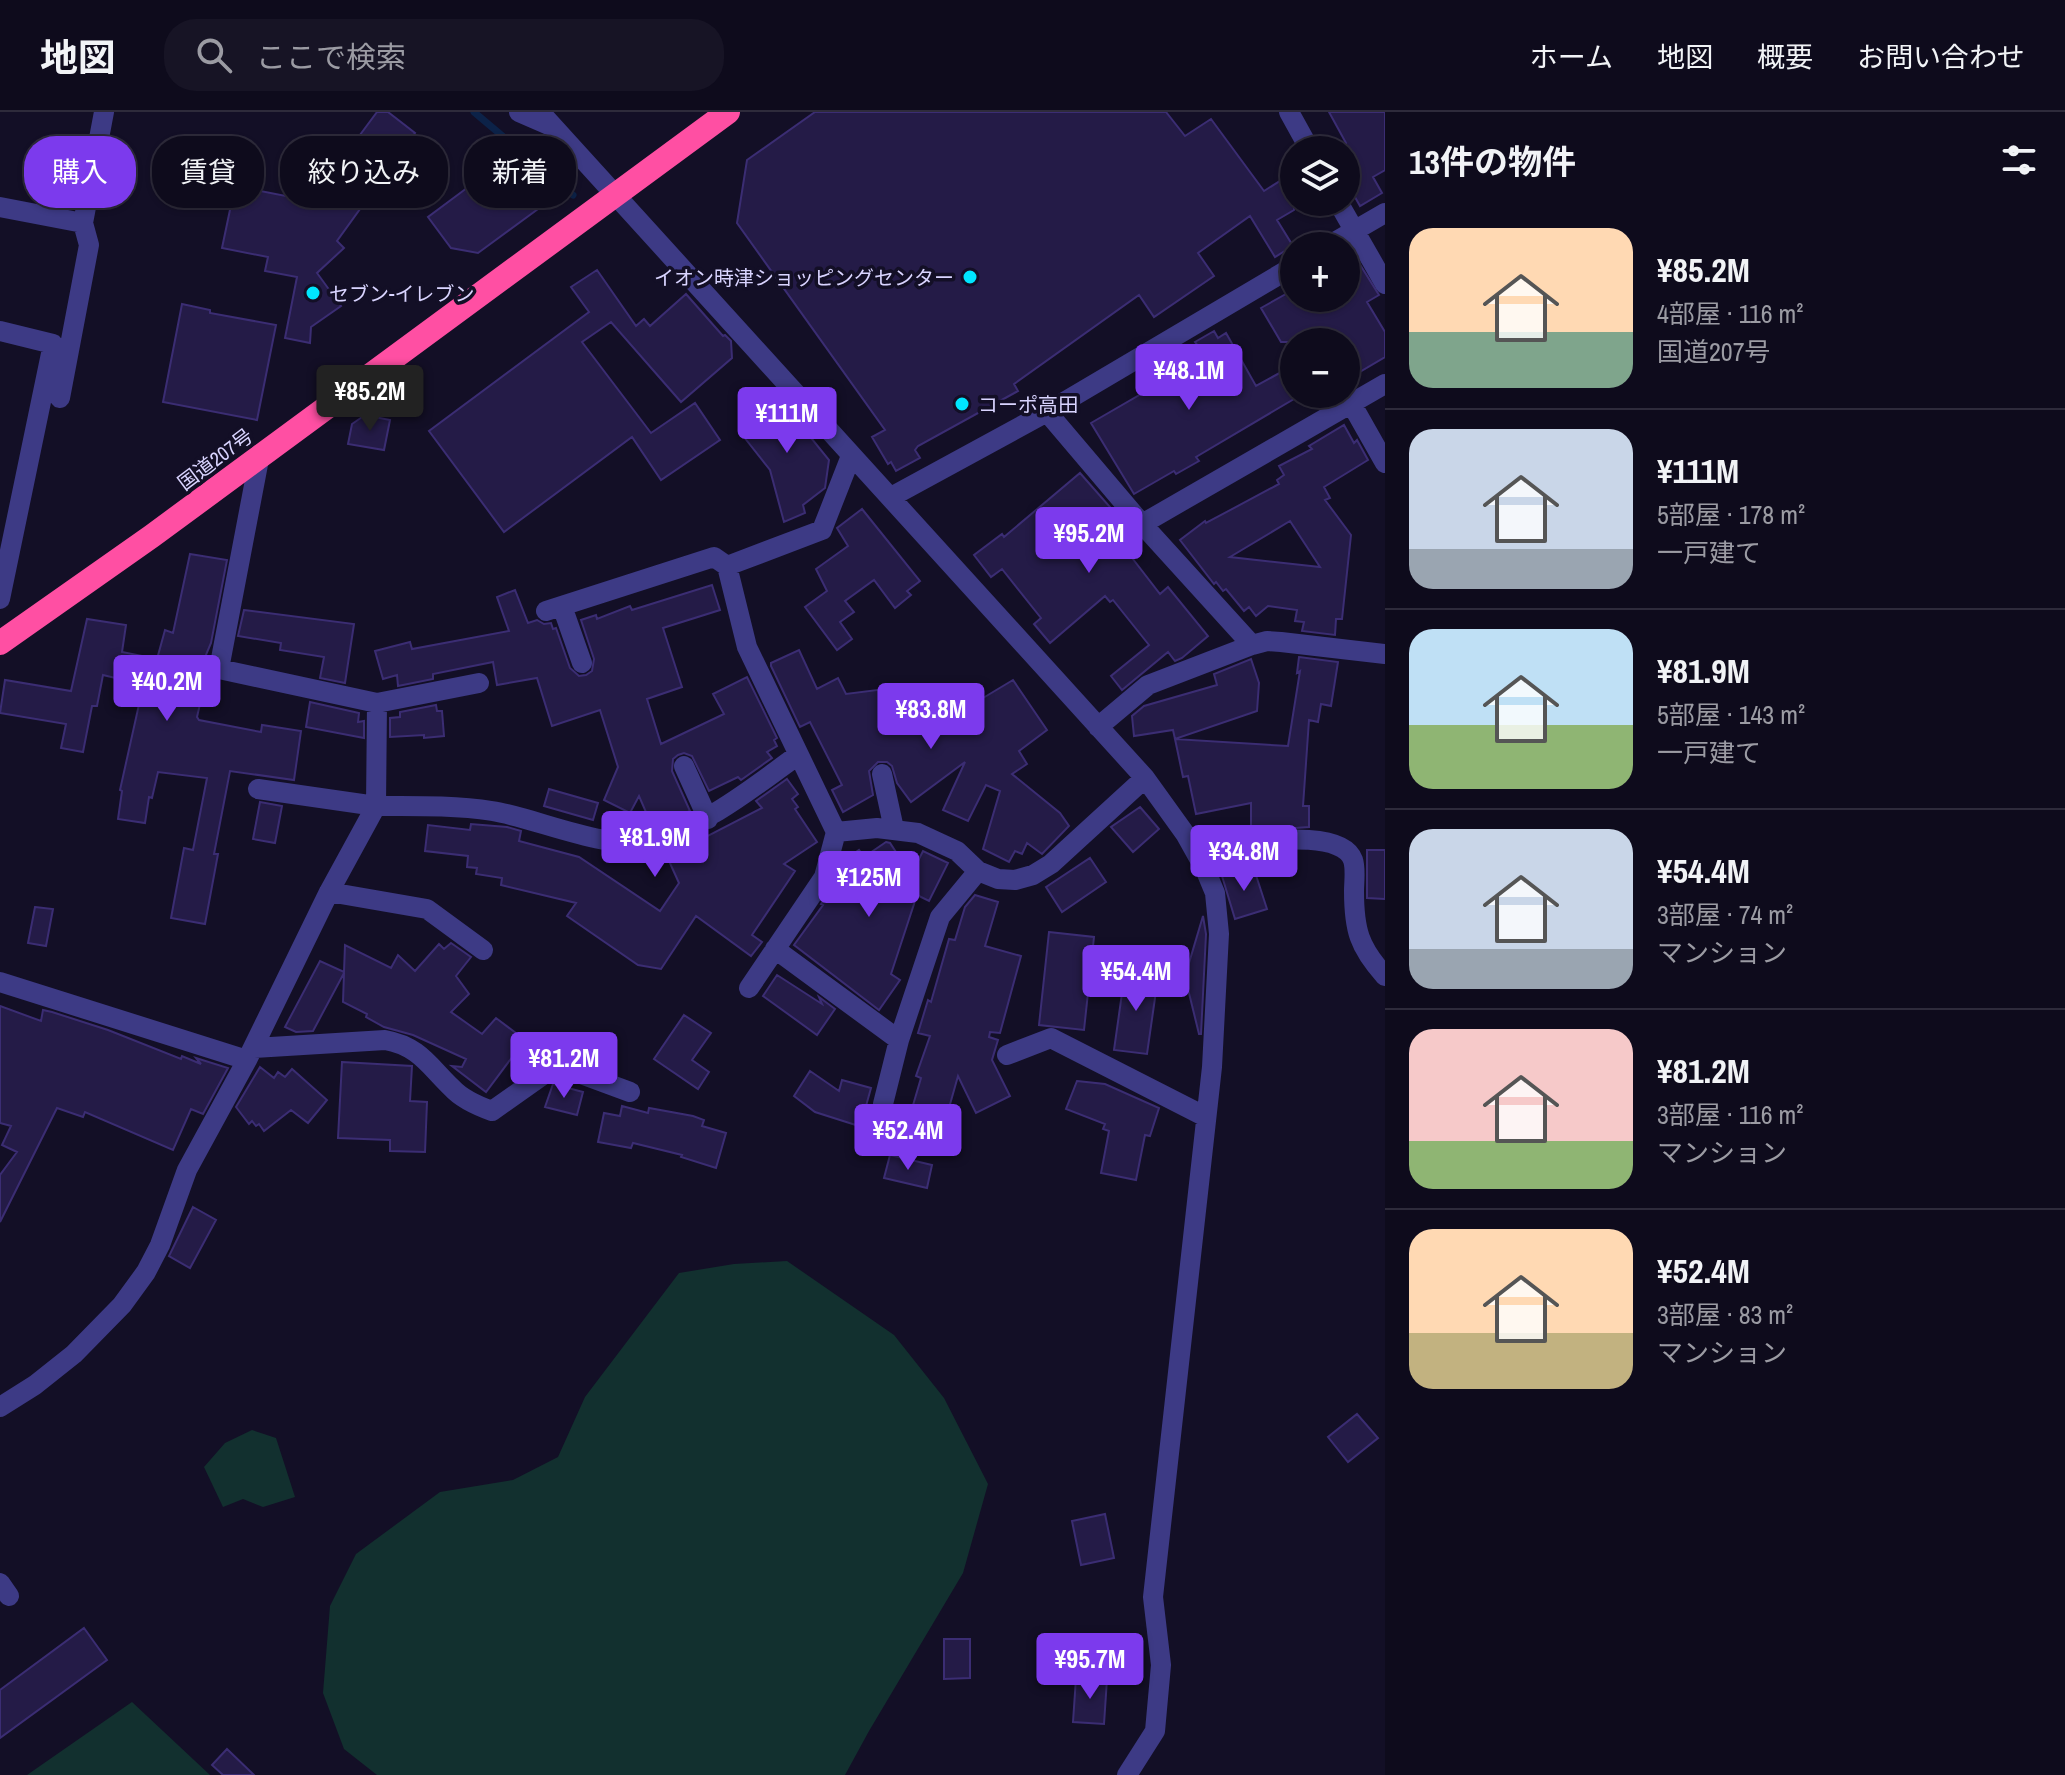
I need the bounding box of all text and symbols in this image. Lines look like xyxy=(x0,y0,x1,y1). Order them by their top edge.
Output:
search box xyxy=(164,19,724,91)
text: 地図 xyxy=(40,32,116,83)
icon: search xyxy=(192,33,236,77)
text: ここで検索 xyxy=(256,37,406,77)
text: ホーム xyxy=(1530,38,1613,76)
text: 地図 xyxy=(1657,38,1713,76)
text: 概要 xyxy=(1757,38,1813,76)
text: お問い合わせ xyxy=(1857,38,2025,76)
chip: 購入 xyxy=(24,136,136,208)
chip: 賃貸 xyxy=(152,136,264,208)
chip: 絞り込み xyxy=(280,136,448,208)
chip: 新着 xyxy=(464,136,576,208)
map controls xyxy=(1280,136,1360,408)
button: layers xyxy=(1280,136,1360,216)
icon: filters xyxy=(1997,138,2041,182)
text: 13件の物件 xyxy=(1409,139,1576,185)
button: + xyxy=(1280,232,1360,312)
text: ¥85.2M xyxy=(1657,247,1750,293)
icon: home xyxy=(1473,260,1569,356)
place label: イオン時津ショッピングセンター xyxy=(654,264,954,291)
marker: イオン時津ショッピングセンター xyxy=(961,268,979,286)
place label: セブン-イレブン xyxy=(329,280,474,307)
marker: セブン-イレブン xyxy=(304,284,322,302)
text: 4部屋 · 116 m² xyxy=(1657,296,1803,331)
button: − xyxy=(1280,328,1360,408)
text: 国道207号 xyxy=(1657,334,1771,369)
pin: ¥48.1M xyxy=(1124,344,1254,412)
text: ¥48.1M xyxy=(1153,352,1225,387)
pin: ¥85.2M xyxy=(305,365,435,433)
text: ¥85.2M xyxy=(334,373,406,408)
pin: ¥111M xyxy=(731,387,843,455)
place label: コーポ高田 xyxy=(978,391,1078,418)
text: ¥111M xyxy=(756,395,818,430)
marker: コーポ高田 xyxy=(953,395,971,413)
street label: 国道207号 xyxy=(172,422,258,496)
text: ¥111M xyxy=(1657,448,1739,494)
icon: home xyxy=(1473,461,1569,557)
text: 5部屋 · 178 m² xyxy=(1657,497,1805,532)
pin: ¥95.2M xyxy=(1024,507,1154,575)
text: ¥95.2M xyxy=(1053,515,1125,550)
text: 一戸建て xyxy=(1657,535,1761,570)
text: ¥81.9M xyxy=(1657,648,1750,694)
pin: ¥40.2M xyxy=(102,655,232,723)
icon: home xyxy=(1473,661,1569,757)
text: ¥40.2M xyxy=(131,663,203,698)
pin: ¥83.8M xyxy=(866,683,996,751)
text: ¥83.8M xyxy=(895,691,967,726)
text: 5部屋 · 143 m² xyxy=(1657,697,1805,732)
text: 一戸建て xyxy=(1657,735,1761,770)
pin: ¥81.9M xyxy=(590,811,720,879)
text: ¥81.9M xyxy=(619,819,691,854)
pin: ¥34.8M xyxy=(1179,825,1309,893)
text: ¥34.8M xyxy=(1208,833,1280,868)
text: ¥54.4M xyxy=(1657,848,1750,894)
pin: ¥125M xyxy=(813,851,925,919)
text: ¥125M xyxy=(836,859,902,894)
icon: home xyxy=(1473,861,1569,957)
text: 3部屋 · 74 m² xyxy=(1657,897,1793,932)
text: マンション xyxy=(1657,935,1787,970)
pin: ¥54.4M xyxy=(1071,945,1201,1013)
text: ¥54.4M xyxy=(1100,953,1172,988)
pin: ¥81.2M xyxy=(499,1032,629,1100)
text: ¥81.2M xyxy=(528,1040,600,1075)
text: ¥81.2M xyxy=(1657,1048,1750,1094)
icon: home xyxy=(1473,1061,1569,1157)
text: 3部屋 · 116 m² xyxy=(1657,1097,1803,1132)
pin: ¥52.4M xyxy=(843,1104,973,1172)
text: ¥52.4M xyxy=(872,1112,944,1147)
text: マンション xyxy=(1657,1135,1787,1170)
text: ¥52.4M xyxy=(1657,1248,1750,1294)
icon: home xyxy=(1473,1261,1569,1357)
text: 3部屋 · 83 m² xyxy=(1657,1297,1793,1332)
text: マンション xyxy=(1657,1335,1787,1370)
pin: ¥95.7M xyxy=(1025,1633,1155,1701)
text: ¥95.7M xyxy=(1054,1641,1126,1676)

